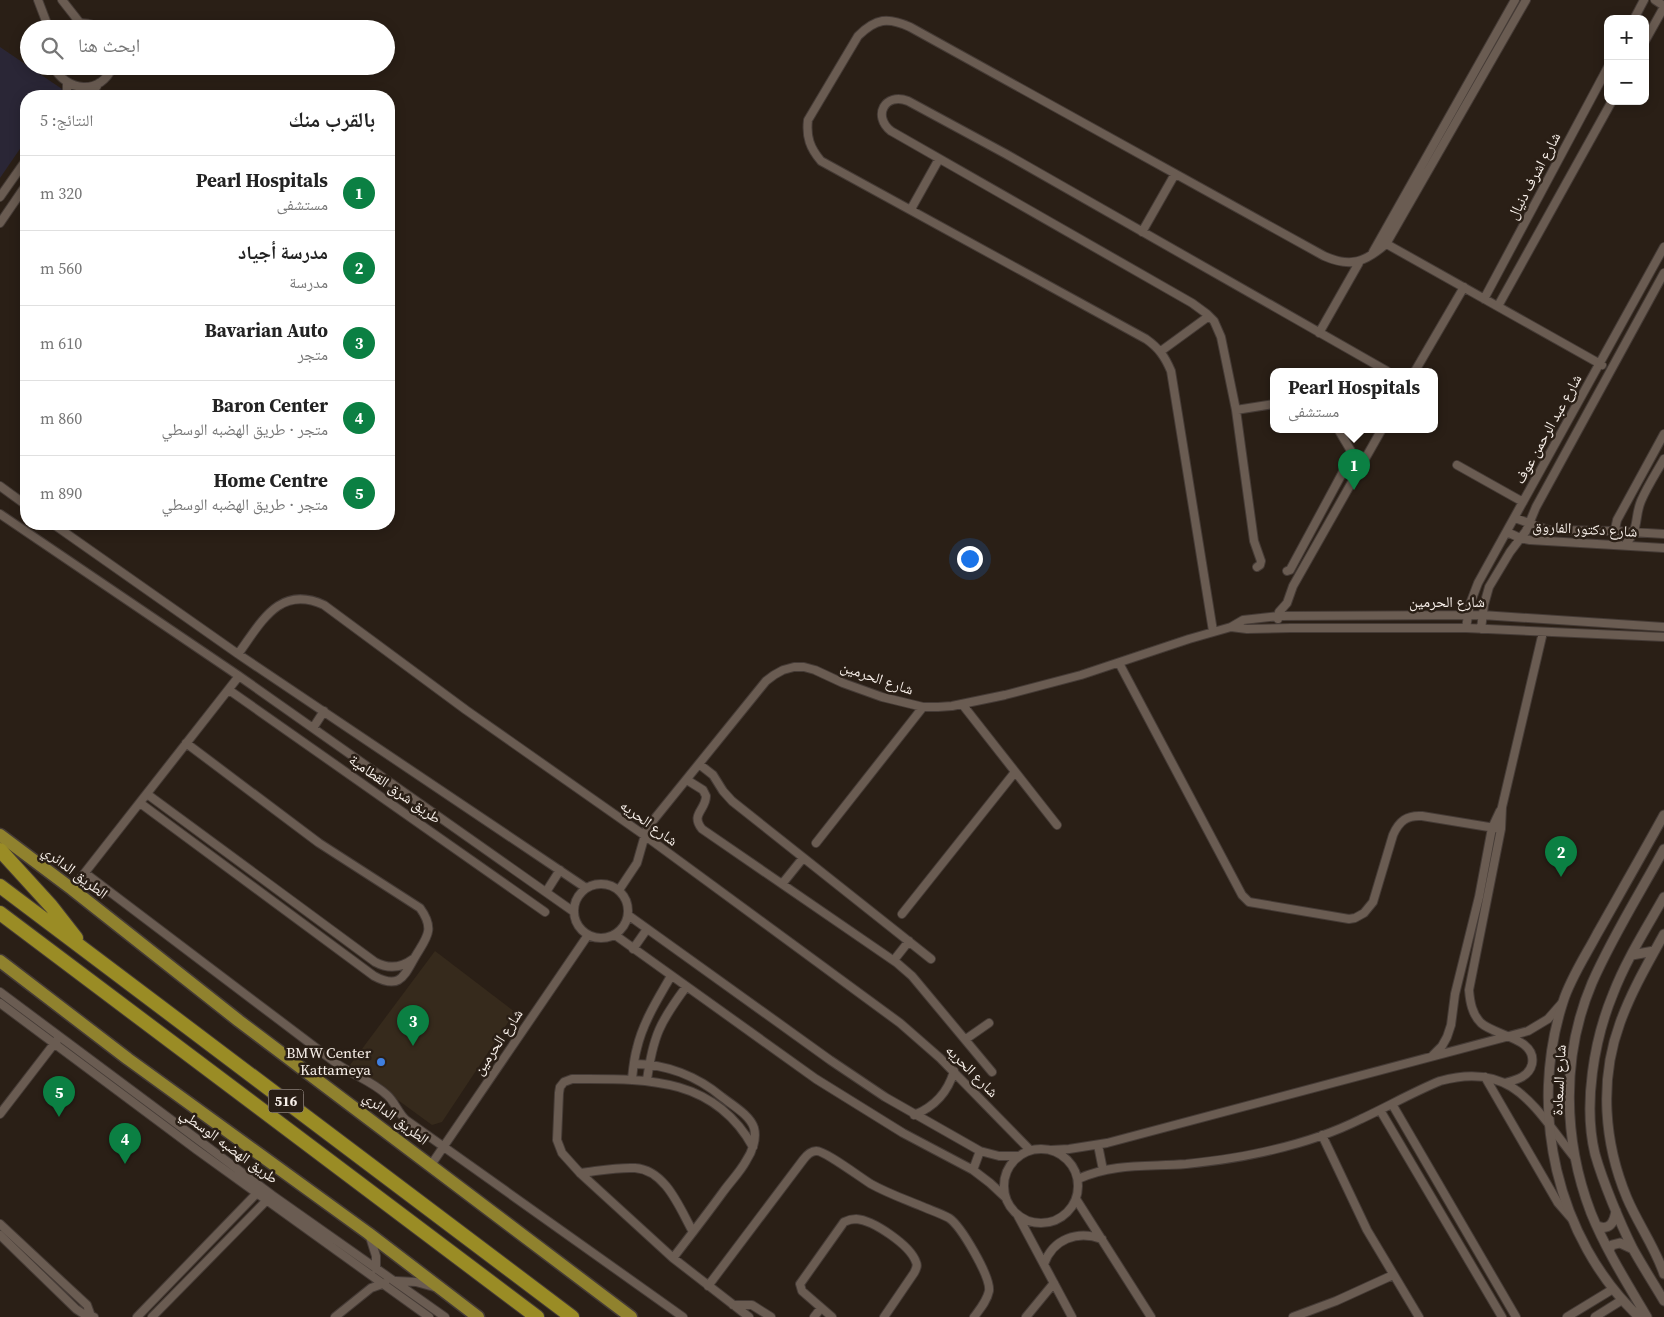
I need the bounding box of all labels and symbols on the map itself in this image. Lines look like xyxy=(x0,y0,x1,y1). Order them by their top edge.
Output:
street label: شارع اشرف دنيال xyxy=(1502,128,1565,223)
street label: شارع عبد الرحمن عوف xyxy=(1509,370,1587,488)
pin: 1 xyxy=(1338,449,1370,490)
street label: شارع دكتور الفاروق xyxy=(1532,515,1638,542)
your location xyxy=(957,546,983,572)
street label: شارع الحرمين xyxy=(1409,591,1485,612)
street label: شارع الحرمين xyxy=(838,655,917,700)
street label: طريق شرق القطامية xyxy=(345,749,446,828)
street label: شارع الحريه xyxy=(616,794,683,851)
pin: 2 xyxy=(1545,836,1577,877)
street label: الطريق الدائري xyxy=(37,840,113,905)
street label: شارع الحرمين xyxy=(468,1004,528,1079)
pin: 3 xyxy=(397,1005,429,1046)
street label: شارع الحريه xyxy=(941,1040,1003,1102)
place label: BMW Center Kattameya xyxy=(286,1042,372,1080)
street label: شارع السعادة xyxy=(1546,1044,1571,1116)
marker: BMW Center Kattameya xyxy=(375,1056,387,1068)
pin: 5 xyxy=(43,1076,75,1117)
street label: الطريق الدائري xyxy=(358,1086,434,1151)
road number: 516 xyxy=(268,1090,304,1112)
street label: طريق الهضبه الوسطي xyxy=(175,1103,283,1190)
pin: 4 xyxy=(109,1123,141,1164)

